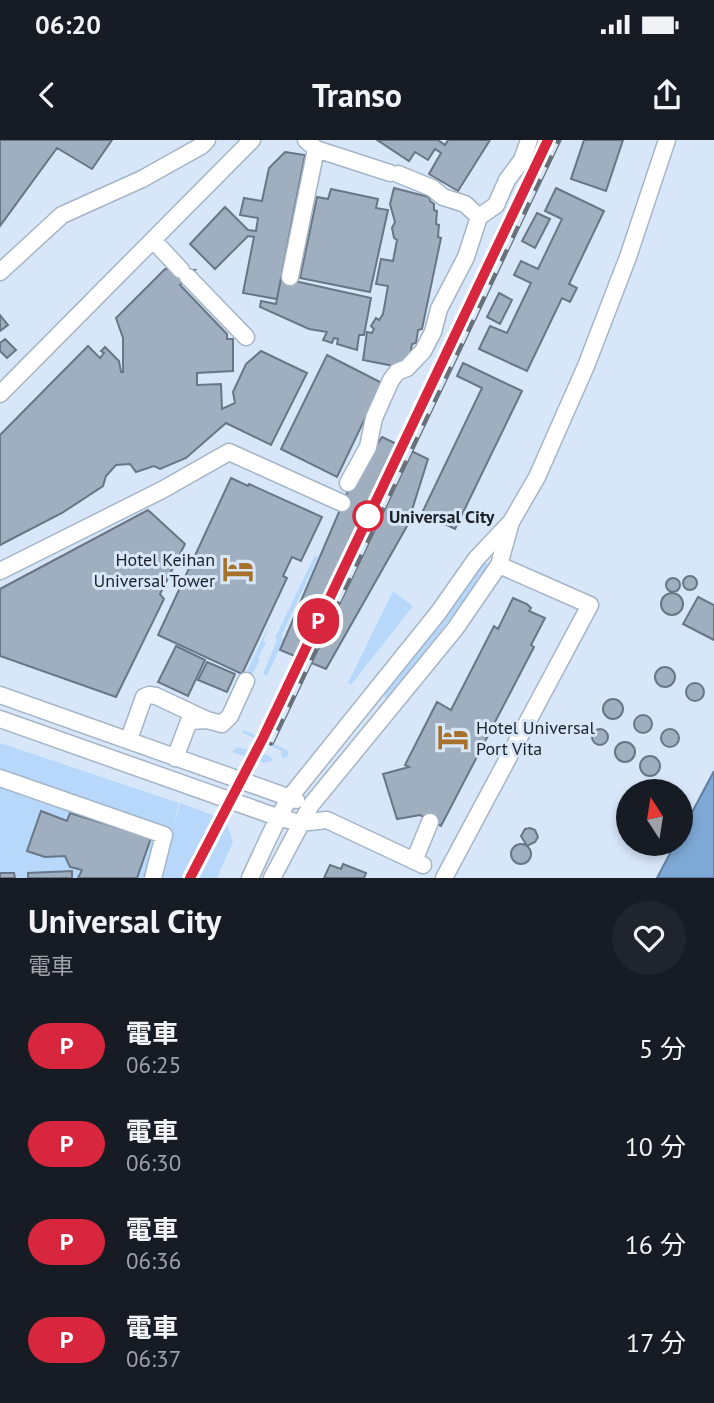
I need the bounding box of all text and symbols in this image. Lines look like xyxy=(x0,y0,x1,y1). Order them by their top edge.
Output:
text: 06:20 xyxy=(35,8,101,41)
text: Transo xyxy=(312,74,402,116)
icon: back xyxy=(28,76,66,114)
icon: share xyxy=(648,76,686,114)
marker: Universal City xyxy=(353,501,383,531)
place label: Universal City xyxy=(389,505,495,528)
place label: Hotel Keihan Universal Tower xyxy=(93,548,215,592)
hotel icon: Hotel Keihan Universal Tower xyxy=(221,552,255,586)
line badge: P xyxy=(295,598,341,644)
text: P xyxy=(311,605,325,636)
place label: Hotel Universal Port Vita xyxy=(476,716,596,760)
hotel icon: Hotel Universal Port Vita xyxy=(436,720,470,754)
north arrow xyxy=(616,779,693,856)
map controls xyxy=(616,779,693,856)
text: Universal City xyxy=(28,899,221,942)
button: heart xyxy=(612,901,686,975)
text: 電車 xyxy=(28,951,74,980)
text: 電車 xyxy=(126,1017,178,1050)
text: P xyxy=(60,1030,73,1061)
text: 5 分 xyxy=(639,1032,686,1065)
text: 06:25 xyxy=(126,1050,181,1079)
text: 電車 xyxy=(126,1115,178,1148)
text: P xyxy=(60,1128,73,1159)
text: 10 分 xyxy=(625,1130,686,1163)
text: 06:30 xyxy=(126,1148,181,1177)
text: 電車 xyxy=(126,1213,178,1246)
text: P xyxy=(60,1226,73,1257)
text: 16 分 xyxy=(625,1228,686,1261)
text: 06:36 xyxy=(126,1246,181,1275)
text: 電車 xyxy=(126,1311,178,1344)
text: P xyxy=(60,1324,73,1355)
text: 17 分 xyxy=(626,1326,686,1359)
text: 06:37 xyxy=(126,1344,181,1373)

